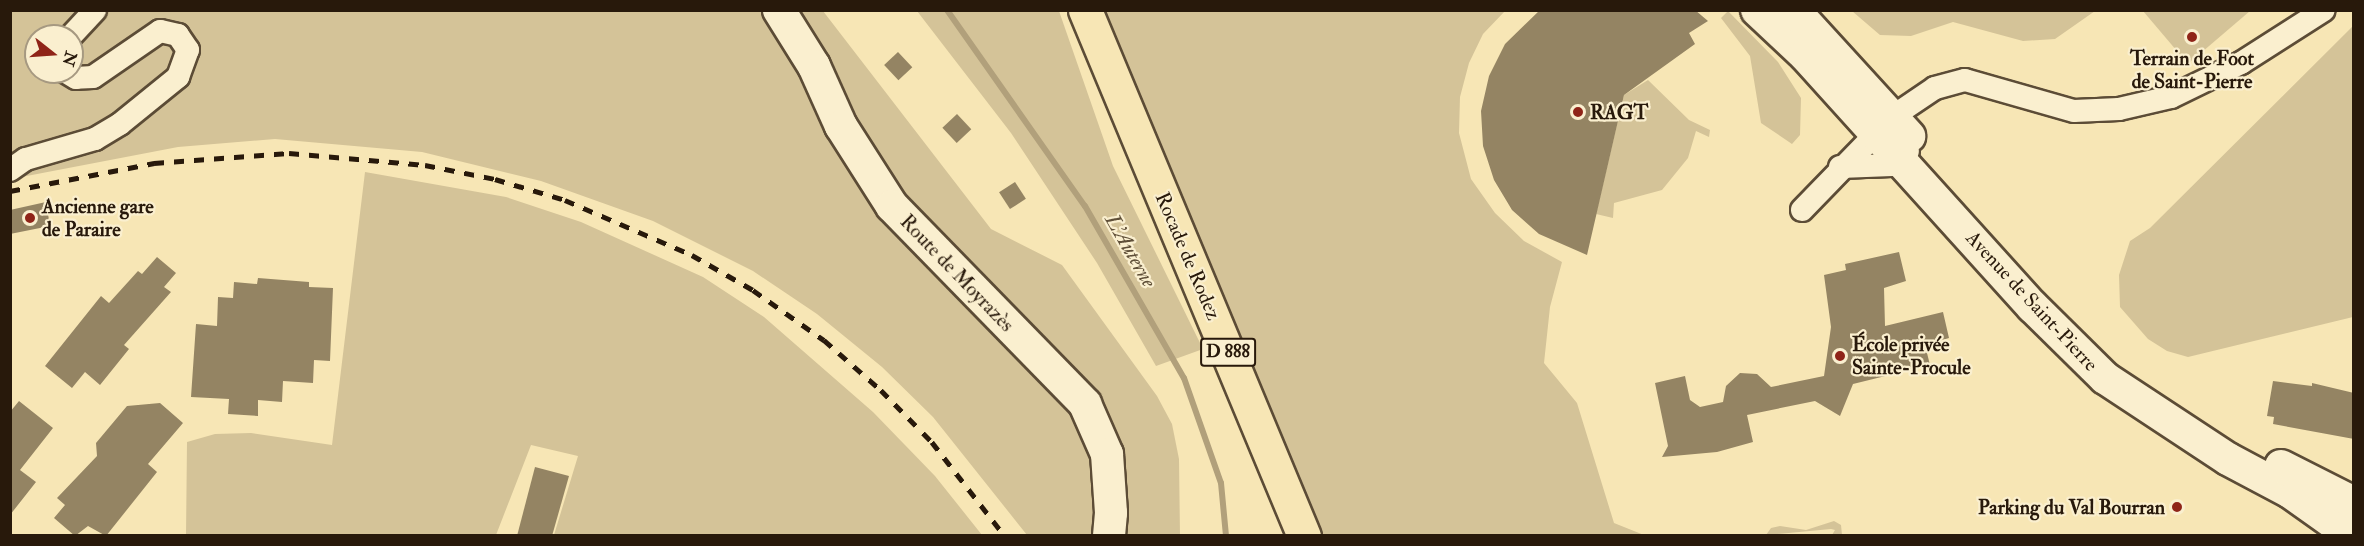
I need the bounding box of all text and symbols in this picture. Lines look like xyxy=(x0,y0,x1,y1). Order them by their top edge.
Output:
north arrow xyxy=(24,24,84,84)
marker: Terrain de Foot de Saint-Pierre xyxy=(2185,30,2199,44)
place label: Terrain de Foot de Saint-Pierre xyxy=(2130,47,2254,94)
text: N xyxy=(58,49,81,68)
place label: RAGT xyxy=(1590,100,1648,124)
marker: RAGT xyxy=(1571,105,1585,119)
street label: Rocade de Rodez xyxy=(1150,188,1226,324)
place label: Ancienne gare de Paraire xyxy=(42,195,154,242)
street label: Route de Moyrazès xyxy=(895,210,1019,336)
water label: L'Auterne xyxy=(1099,210,1161,292)
marker: Ancienne gare de Paraire xyxy=(23,211,37,225)
street label: Avenue de Saint-Pierre xyxy=(1961,226,2103,376)
place label: École privée Sainte-Procule xyxy=(1852,332,1971,379)
road number: D 888 xyxy=(1200,337,1256,367)
marker: École privée Sainte-Procule xyxy=(1833,349,1847,363)
place label: Parking du Val Bourran xyxy=(1978,495,2165,519)
marker: Parking du Val Bourran xyxy=(2170,500,2184,514)

